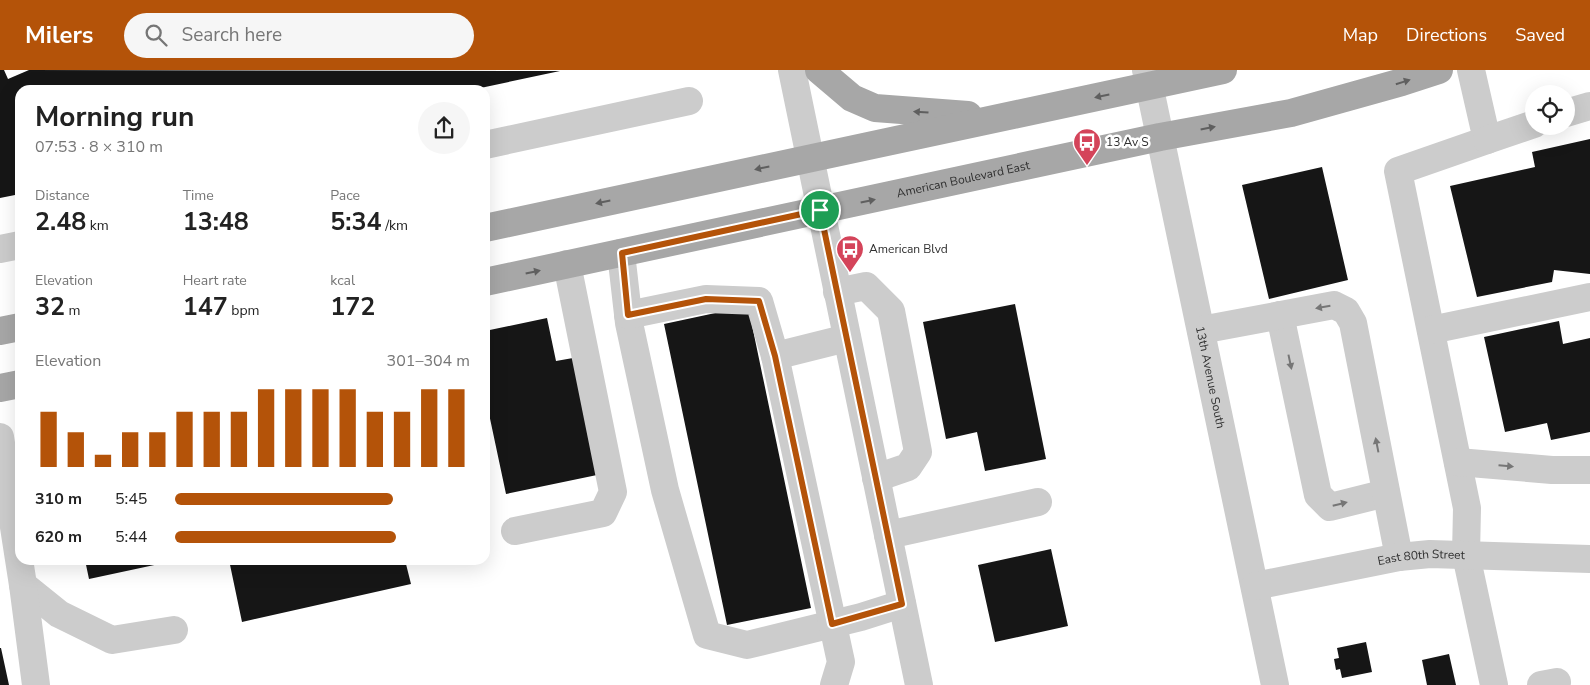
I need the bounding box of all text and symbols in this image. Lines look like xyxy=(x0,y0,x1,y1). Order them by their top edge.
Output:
search box xyxy=(124,13,474,58)
text: Milers xyxy=(25,19,94,51)
icon: search xyxy=(142,21,170,49)
text: Search here xyxy=(182,22,282,48)
text: Map xyxy=(1343,23,1378,47)
text: Directions xyxy=(1406,23,1487,47)
text: Saved xyxy=(1515,23,1565,47)
one-way arrow xyxy=(1396,77,1411,85)
map controls xyxy=(1525,85,1575,135)
button: locate xyxy=(1525,85,1575,135)
one-way arrow xyxy=(1094,92,1109,100)
text: Morning run xyxy=(35,98,194,136)
button: share xyxy=(418,102,470,154)
one-way arrow xyxy=(913,108,929,116)
one-way arrow xyxy=(1200,123,1216,131)
bus stop icon: 13 Av S xyxy=(1072,127,1102,166)
place label: 13 Av S xyxy=(1106,134,1149,150)
text: 07:53 · 8 × 310 m xyxy=(35,136,163,158)
street label: American Boulevard East xyxy=(895,157,1032,201)
one-way arrow xyxy=(754,165,770,173)
text: Distance xyxy=(35,186,89,205)
text: Time xyxy=(183,186,214,205)
text: Pace xyxy=(330,186,360,205)
pin xyxy=(799,189,841,231)
icon: arrive xyxy=(806,196,834,224)
one-way arrow xyxy=(861,197,876,205)
one-way arrow xyxy=(595,199,611,207)
text: 2.48 xyxy=(35,205,86,239)
text: 13:48 xyxy=(183,205,249,239)
text: 5:34 xyxy=(330,205,382,239)
text: km xyxy=(86,216,109,235)
text: /km xyxy=(382,216,408,235)
bus stop icon: American Blvd xyxy=(835,234,865,273)
place label: American Blvd xyxy=(869,241,948,257)
one-way arrow xyxy=(525,268,540,276)
text: Elevation xyxy=(35,271,93,290)
text: Heart rate xyxy=(183,271,247,290)
text: kcal xyxy=(330,271,355,290)
text: 32 xyxy=(35,290,65,324)
text: 147 xyxy=(183,290,228,324)
text: 172 xyxy=(330,290,375,324)
text: m xyxy=(65,301,81,320)
text: bpm xyxy=(228,301,260,320)
one-way arrow xyxy=(1315,303,1331,311)
street label: 13th Avenue South xyxy=(1192,325,1229,430)
text: Elevation xyxy=(35,350,101,372)
text: 301–304 m xyxy=(387,350,470,372)
one-way arrow xyxy=(1286,355,1294,370)
one-way arrow xyxy=(1372,437,1380,453)
one-way arrow xyxy=(1498,462,1514,470)
text: 310 m xyxy=(35,488,82,510)
text: 5:45 xyxy=(115,488,147,510)
one-way arrow xyxy=(1332,500,1347,508)
text: 620 m xyxy=(35,526,82,548)
text: 5:44 xyxy=(115,526,147,548)
street label: East 80th Street xyxy=(1376,546,1466,569)

